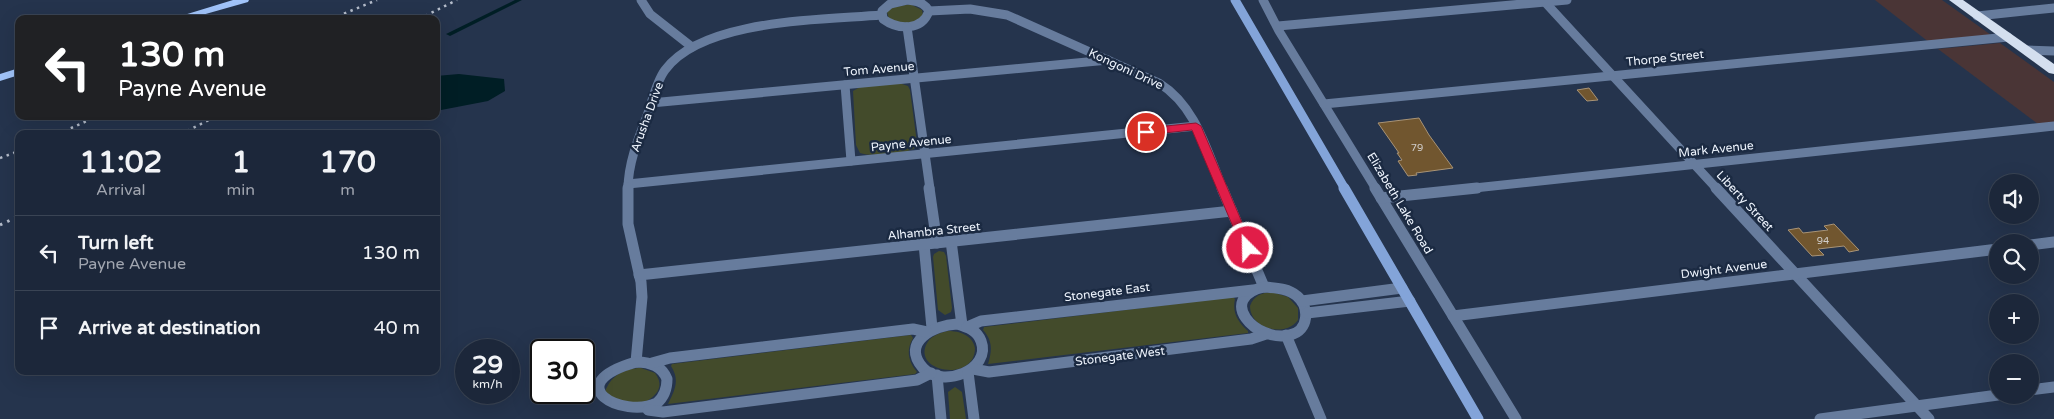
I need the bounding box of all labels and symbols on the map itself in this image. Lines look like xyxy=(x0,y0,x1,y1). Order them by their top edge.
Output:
street label: Kongoni Drive xyxy=(1087,46,1166,92)
street label: Thorpe Street xyxy=(1625,47,1705,69)
street label: Tom Avenue xyxy=(843,59,915,79)
street label: Arusha Drive xyxy=(628,80,666,154)
pin xyxy=(1125,111,1167,153)
street label: Payne Avenue xyxy=(870,132,952,154)
street label: Mark Avenue xyxy=(1678,138,1754,160)
house number: 79 xyxy=(1411,142,1423,154)
street label: Elizabeth Lake Road xyxy=(1364,150,1436,256)
street label: Liberty Street xyxy=(1714,168,1777,234)
street label: Alhambra Street xyxy=(887,219,982,243)
position arrow xyxy=(1221,221,1273,273)
house number: 94 xyxy=(1817,235,1829,247)
street label: Dwight Avenue xyxy=(1680,257,1768,281)
street label: Stonegate East xyxy=(1063,280,1151,304)
speed limit sign: 30 xyxy=(530,339,595,404)
street label: Stonegate West xyxy=(1074,344,1166,368)

